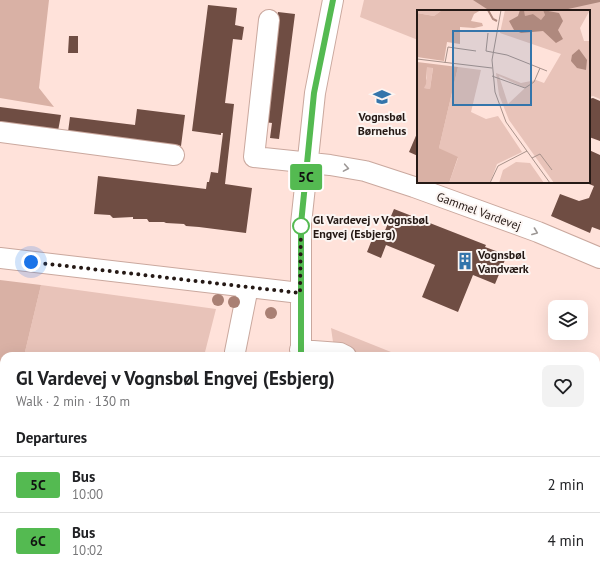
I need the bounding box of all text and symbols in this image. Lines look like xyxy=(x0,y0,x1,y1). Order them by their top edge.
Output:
inset map xyxy=(417,10,590,183)
school or university icon: Vognsbøl Børnehus xyxy=(372,87,392,107)
place label: Vognsbøl Børnehus xyxy=(357,109,406,138)
one-way arrow xyxy=(343,163,349,172)
line badge: 5C xyxy=(288,164,324,190)
text: 5C xyxy=(298,168,314,186)
street label: Gammel Vardevej xyxy=(435,189,523,233)
place label: Gl Vardevej v Vognsbøl Engvej (Esbjerg) xyxy=(313,212,429,241)
marker: Gl Vardevej v Vognsbøl Engvej (Esbjerg) xyxy=(292,217,310,235)
one-way arrow xyxy=(532,227,539,235)
place label: Vognsbøl Vandværk xyxy=(477,247,529,276)
building icon: Vognsbøl Vandværk xyxy=(455,251,475,271)
your location xyxy=(21,252,41,272)
map controls xyxy=(548,300,588,340)
button: layers xyxy=(548,300,588,340)
button: heart xyxy=(542,365,584,407)
text: Gl Vardevej v Vognsbøl Engvej (Esbjerg) xyxy=(16,366,335,390)
text: Walk · 2 min · 130 m xyxy=(16,393,130,410)
text: Departures xyxy=(16,428,87,447)
text: Bus xyxy=(72,467,95,486)
text: 2 min xyxy=(547,475,584,494)
text: 5C xyxy=(30,476,46,494)
text: 10:00 xyxy=(72,486,103,503)
text: Bus xyxy=(72,523,95,542)
text: 4 min xyxy=(547,531,584,550)
text: 6C xyxy=(30,532,46,550)
text: 10:02 xyxy=(72,542,103,559)

